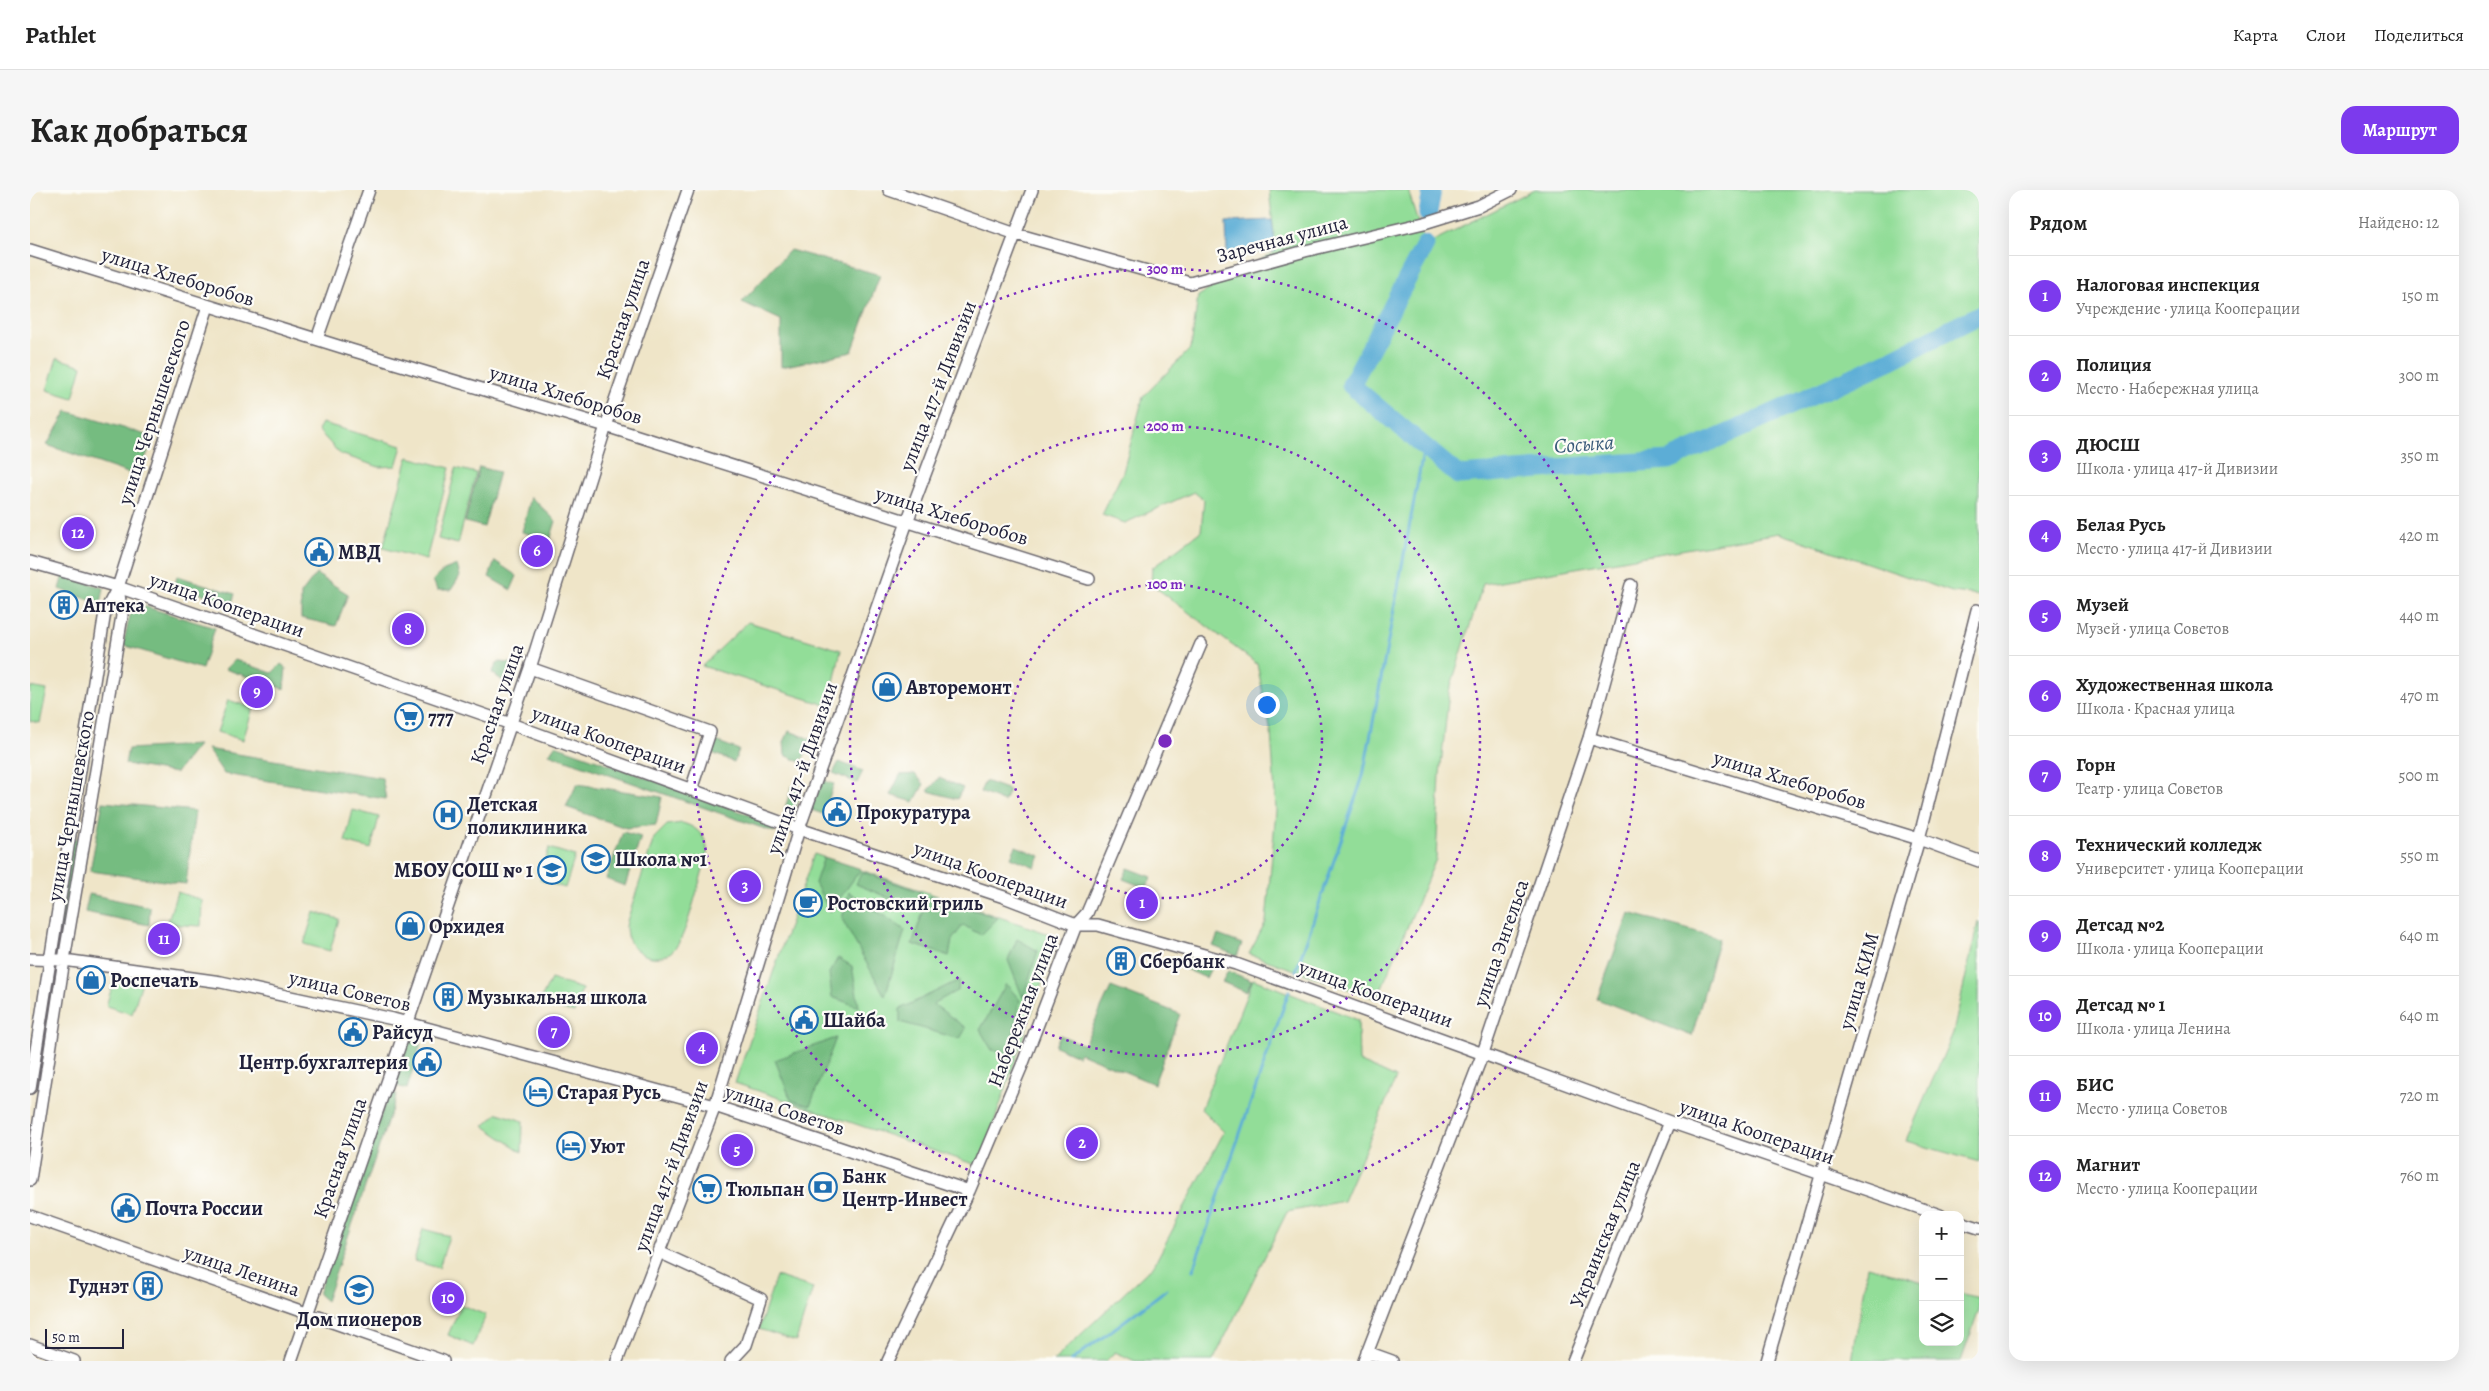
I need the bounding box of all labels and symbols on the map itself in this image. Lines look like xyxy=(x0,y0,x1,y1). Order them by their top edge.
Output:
street label: Заречная улица xyxy=(1214,208,1351,269)
street label: улица Хлеборобов xyxy=(97,241,258,313)
street label: Красная улица xyxy=(590,254,657,383)
text: 300 m xyxy=(1147,259,1184,279)
street label: улица 417-й Дивизии xyxy=(893,297,983,476)
street label: улица Чернышевского xyxy=(111,316,197,509)
street label: улица Хлеборобов xyxy=(485,359,646,431)
text: 200 m xyxy=(1146,416,1184,436)
water label: Сосыка xyxy=(1553,428,1615,460)
street label: улица Хлеборобов xyxy=(871,480,1032,552)
pin: 12 xyxy=(62,514,94,552)
pin: 6 xyxy=(521,532,553,570)
public building icon: МВД xyxy=(304,537,334,567)
place label: МВД xyxy=(338,539,381,566)
street label: улица Кооперации xyxy=(145,566,308,644)
text: 100 m xyxy=(1147,574,1183,594)
building icon: Аптека xyxy=(49,590,79,620)
place label: Аптека xyxy=(82,592,146,619)
pin: 8 xyxy=(392,610,424,648)
street label: Красная улица xyxy=(464,639,531,768)
shop icon: Авторемонт xyxy=(872,672,902,702)
pin: 9 xyxy=(241,673,273,711)
place label: Авторемонт xyxy=(905,674,1012,701)
street label: улица 417-й Дивизии xyxy=(760,678,844,859)
your location xyxy=(1254,692,1280,718)
street label: улица Кооперации xyxy=(527,699,690,780)
supermarket icon: 777 xyxy=(394,702,424,732)
place label: 777 xyxy=(428,704,454,731)
street label: улица Чернышевского xyxy=(41,708,101,905)
centre of rings xyxy=(1156,732,1174,750)
street label: улица Хлеборобов xyxy=(1709,744,1870,816)
place label: Детская поликлиника xyxy=(467,791,588,841)
public building icon: Прокуратура xyxy=(822,797,852,827)
place label: Прокуратура xyxy=(856,799,971,826)
hospital icon: Детская поликлиника xyxy=(433,800,463,830)
street label: улица Кооперации xyxy=(909,834,1072,915)
school or university icon: Школа №1 xyxy=(581,844,611,874)
place label: Школа №1 xyxy=(615,846,707,873)
school or university icon: МБОУ СОШ № 1 xyxy=(537,855,567,885)
place label: МБОУ СОШ № 1 xyxy=(394,857,533,884)
pin: 3 xyxy=(729,867,761,905)
street label: улица Энгельса xyxy=(1466,875,1536,1011)
pin: 1 xyxy=(1126,884,1158,922)
cafe icon: Ростовский гриль xyxy=(793,888,823,918)
place label: Ростовский гриль xyxy=(827,890,983,917)
shop icon: Орхидея xyxy=(395,911,425,941)
place label: Орхидея xyxy=(429,913,505,940)
pin: 11 xyxy=(148,920,180,958)
street label: Набережная улица xyxy=(981,928,1065,1091)
street label: улица КИМ xyxy=(1832,929,1886,1034)
building icon: Сбербанк xyxy=(1106,946,1136,976)
place label: Сбербанк xyxy=(1140,948,1225,975)
street label: улица Кооперации xyxy=(1294,953,1457,1034)
street label: улица Советов xyxy=(285,964,414,1018)
shop icon: Роспечать xyxy=(76,965,106,995)
place label: Роспечать xyxy=(110,967,198,994)
building icon: Музыкальная школа xyxy=(433,982,463,1012)
place label: Музыкальная школа xyxy=(467,984,648,1011)
public building icon: Шайба xyxy=(789,1005,819,1035)
place label: Шайба xyxy=(823,1007,886,1034)
pin: 7 xyxy=(538,1013,570,1051)
public building icon: Райсуд xyxy=(338,1017,368,1047)
place label: Райсуд xyxy=(372,1019,433,1046)
pin: 4 xyxy=(686,1029,718,1067)
public building icon: Центр.бухгалтерия xyxy=(412,1047,442,1077)
place label: Центр.бухгалтерия xyxy=(239,1049,408,1076)
hotel icon: Старая Русь xyxy=(523,1077,553,1107)
street label: улица 417-й Дивизии xyxy=(627,1077,715,1256)
street label: улица Советов xyxy=(721,1078,848,1142)
place label: Старая Русь xyxy=(557,1079,661,1106)
street label: Красная улица xyxy=(307,1093,374,1222)
street label: улица Кооперации xyxy=(1675,1093,1838,1171)
pin: 2 xyxy=(1066,1124,1098,1162)
hotel icon: Уют xyxy=(556,1131,586,1161)
pin: 5 xyxy=(721,1131,753,1169)
place label: Уют xyxy=(590,1133,625,1160)
street label: Украинская улица xyxy=(1563,1156,1647,1312)
place label: Банк Центр-Инвест xyxy=(842,1163,968,1213)
bank icon: Банк Центр-Инвест xyxy=(808,1172,838,1202)
supermarket icon: Тюльпан xyxy=(692,1174,722,1204)
place label: Тюльпан xyxy=(726,1176,805,1203)
public building icon: Почта России xyxy=(111,1193,141,1223)
place label: Почта России xyxy=(145,1195,263,1222)
street label: улица Ленина xyxy=(179,1238,304,1304)
building icon: Гуднэт xyxy=(133,1271,163,1301)
place label: Гуднэт xyxy=(68,1273,129,1300)
school or university icon: Дом пионеров xyxy=(344,1275,374,1305)
pin: 10 xyxy=(432,1279,464,1317)
place label: Дом пионеров xyxy=(296,1306,422,1333)
scale bar xyxy=(45,1326,124,1349)

